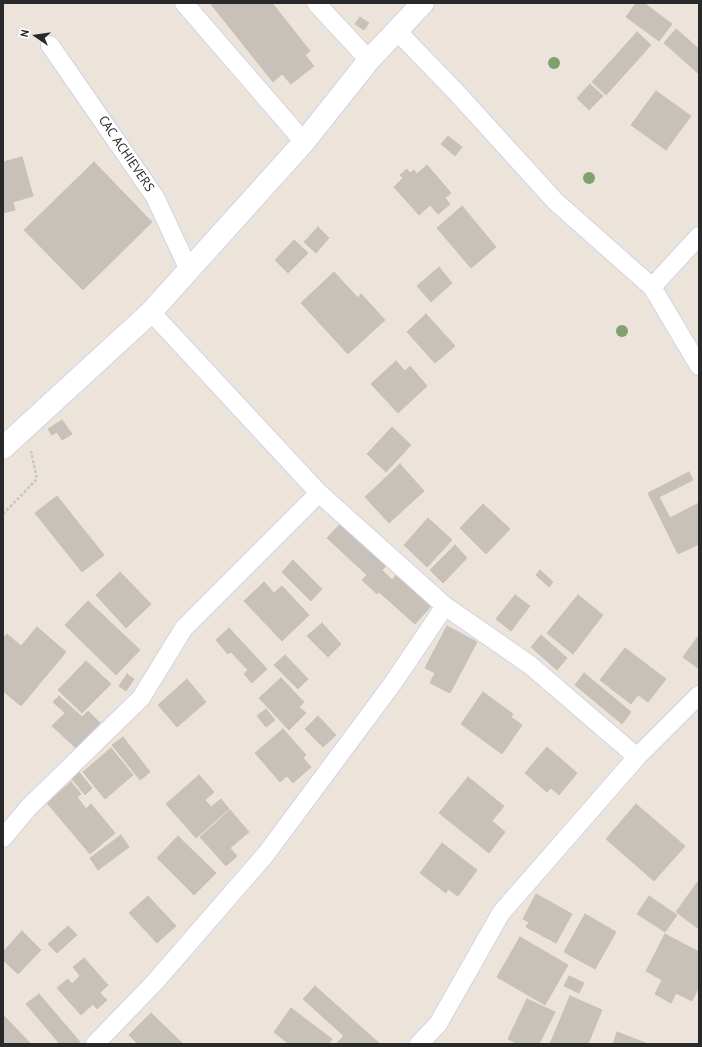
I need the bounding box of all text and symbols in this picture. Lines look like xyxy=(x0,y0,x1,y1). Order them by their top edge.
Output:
north arrow xyxy=(16,16,56,56)
text: N xyxy=(17,28,32,38)
street label: CAC ACHIEVERS xyxy=(95,113,157,195)

